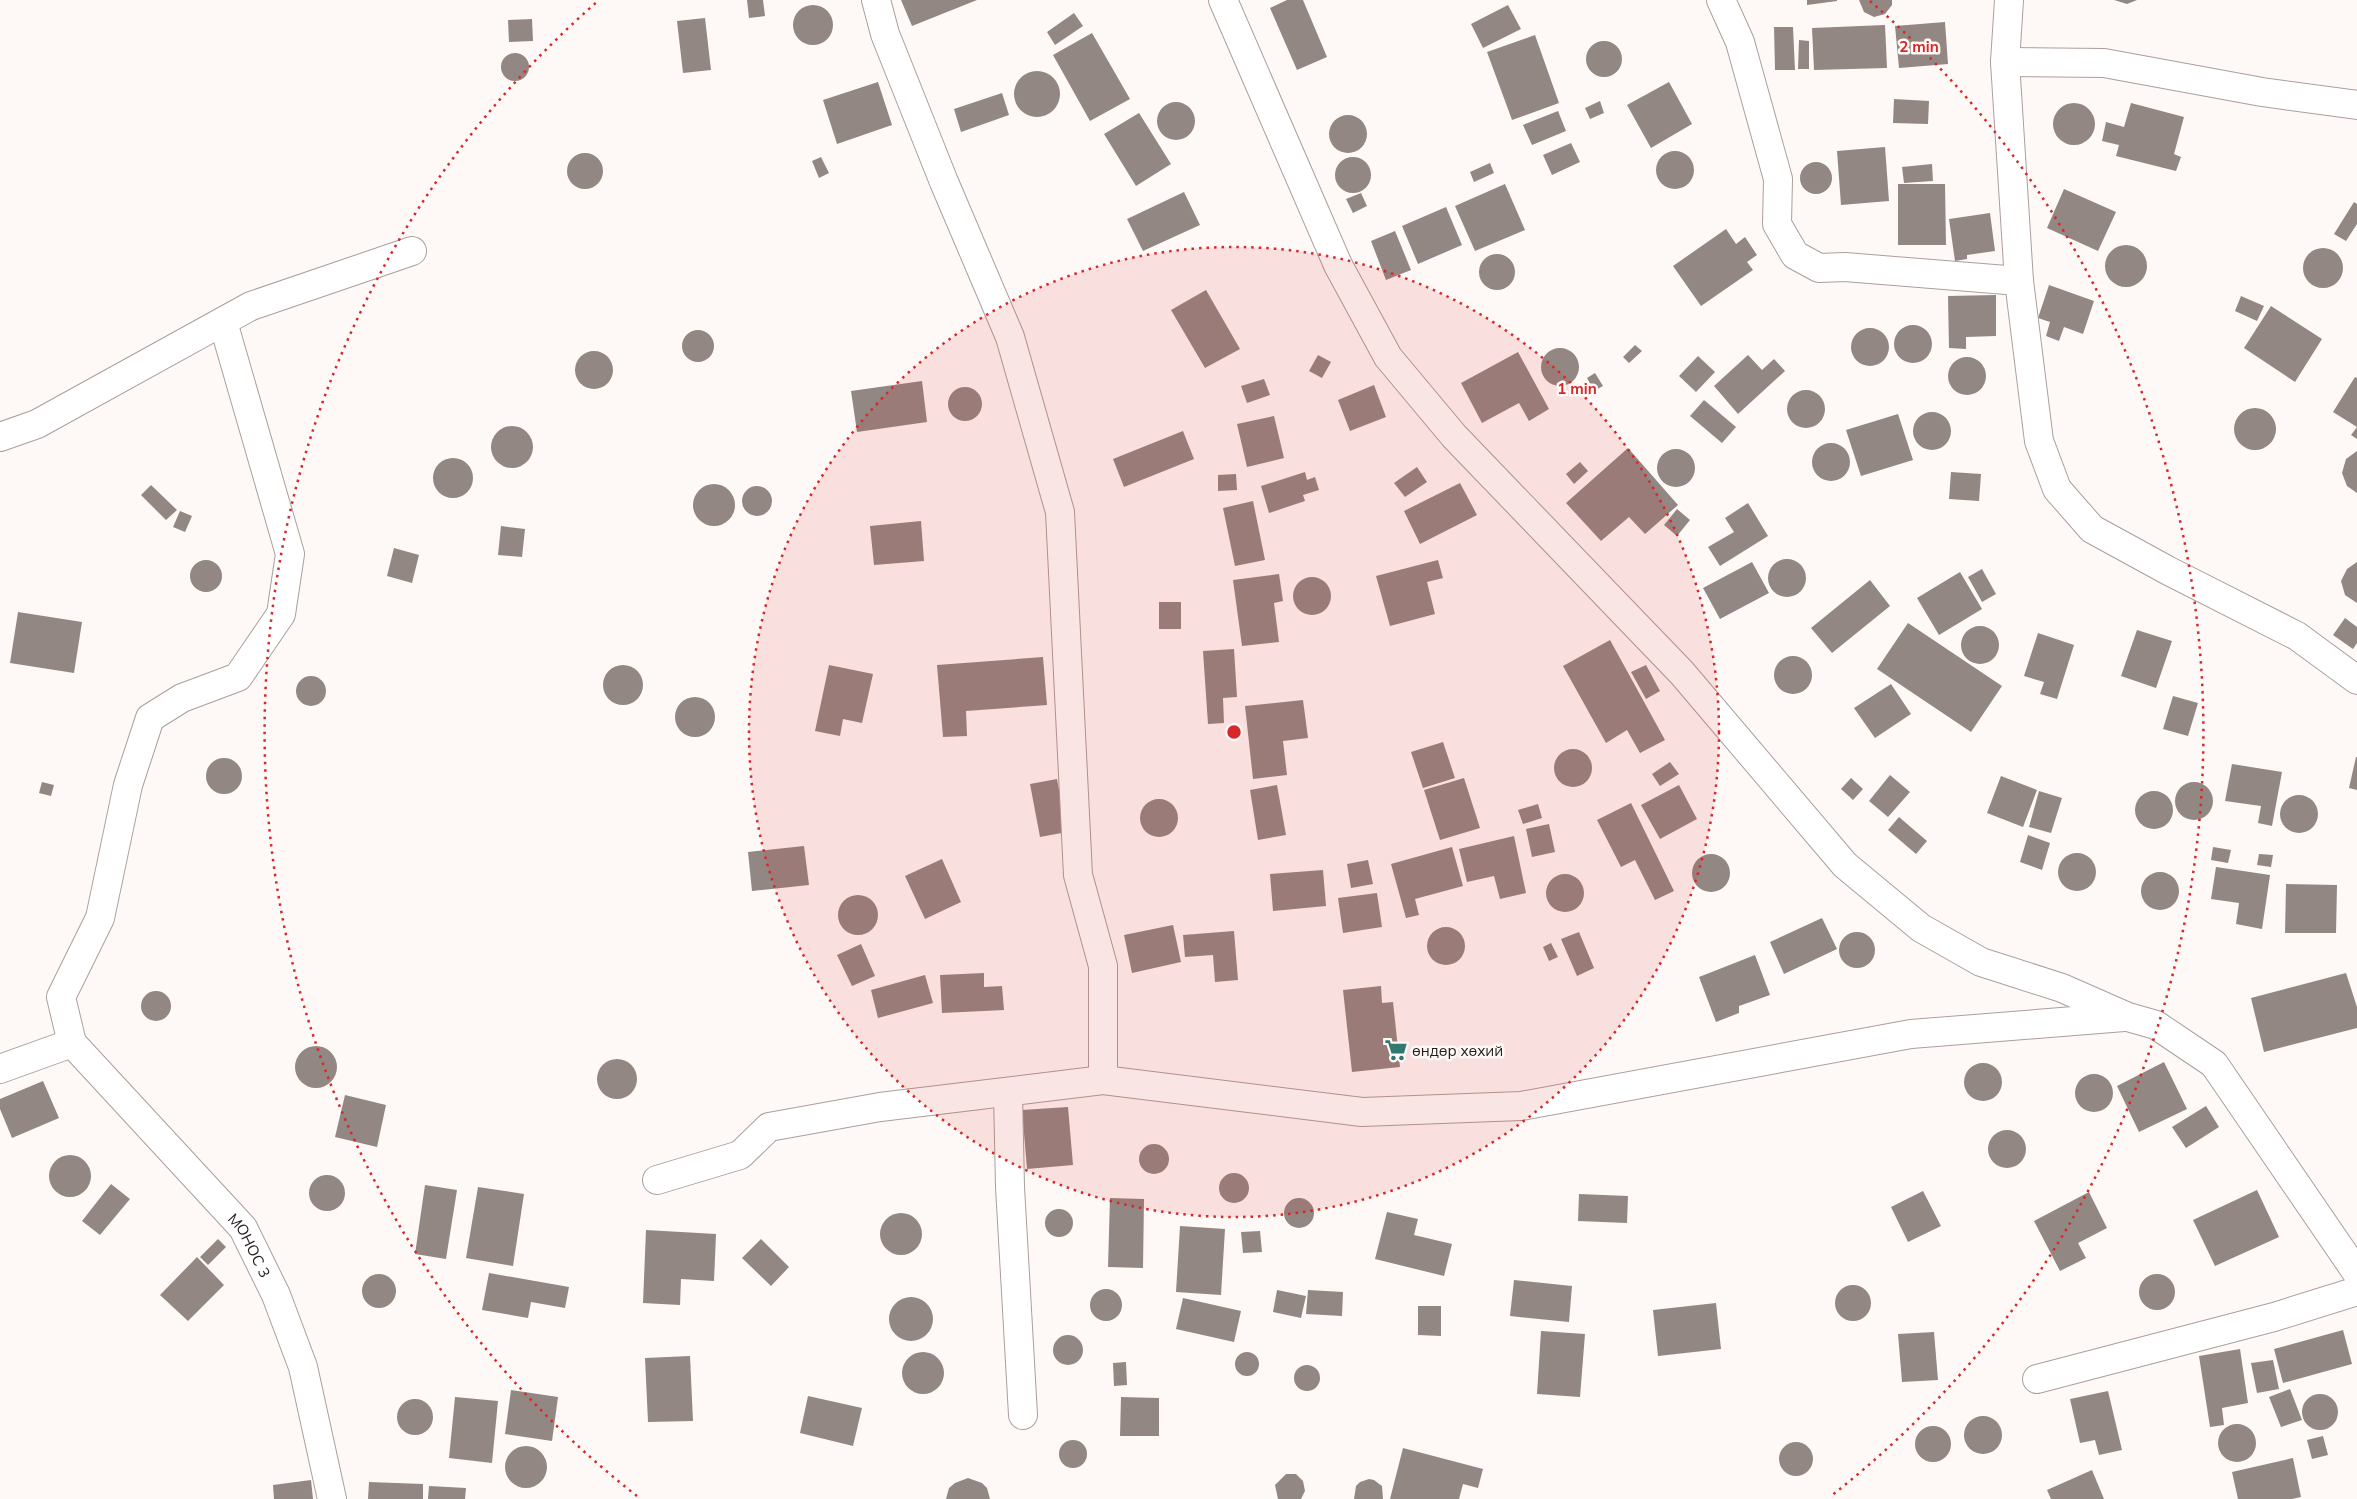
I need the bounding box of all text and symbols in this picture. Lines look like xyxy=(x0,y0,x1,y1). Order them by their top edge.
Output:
text: 2 min xyxy=(1899,37,1939,56)
text: 1 min xyxy=(1557,379,1597,398)
centre of rings xyxy=(1225,723,1243,741)
supermarket icon: өндөр хөхий xyxy=(1383,1037,1409,1063)
place label: өндөр хөхий xyxy=(1412,1041,1503,1060)
street label: МОНОС 3 xyxy=(224,1209,275,1280)

